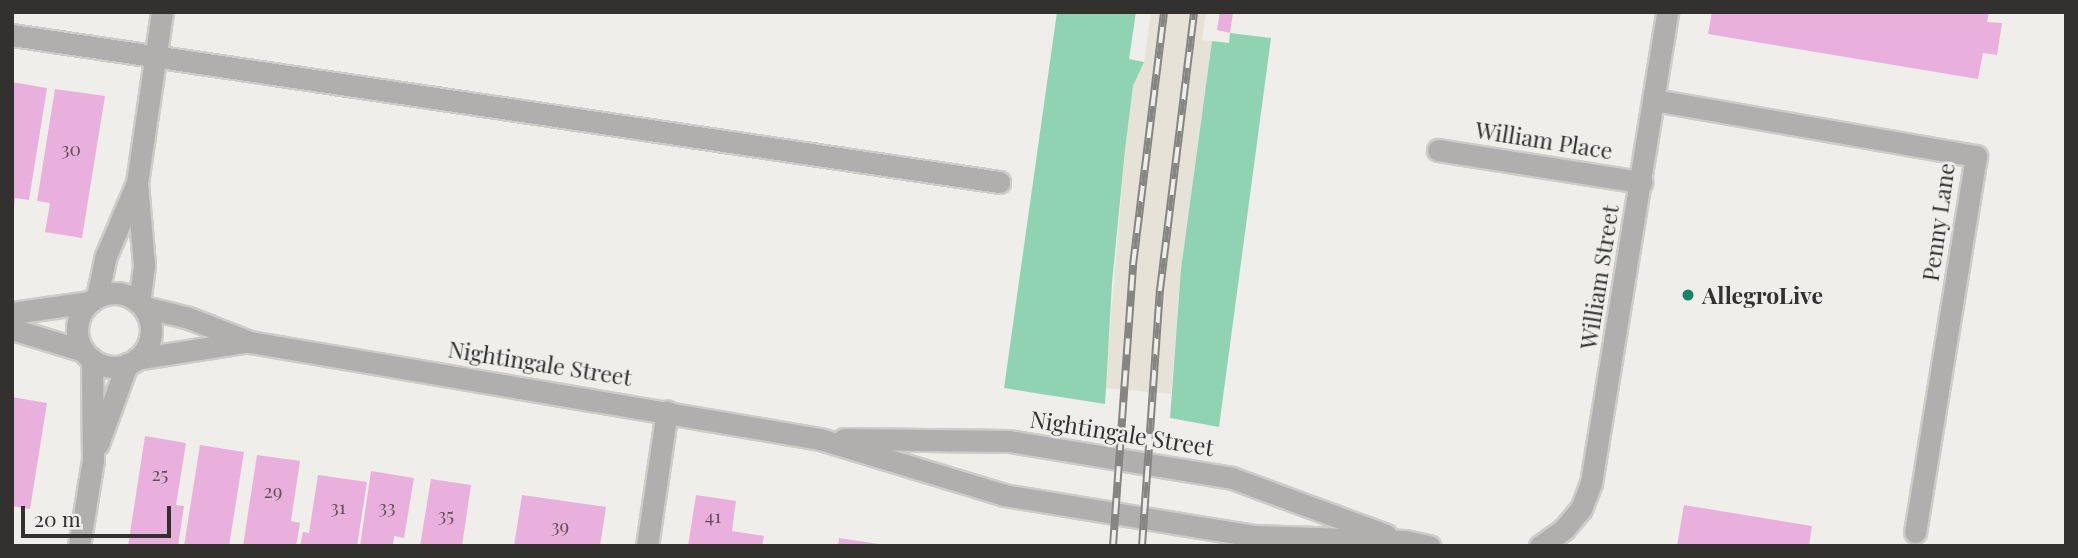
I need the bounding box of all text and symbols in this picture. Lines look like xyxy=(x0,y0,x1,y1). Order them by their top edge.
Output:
street label: William Place xyxy=(1473,116,1615,164)
house number: 30 xyxy=(61,138,81,160)
street label: Penny Lane xyxy=(1916,161,1960,283)
street label: William Street xyxy=(1574,203,1624,351)
place label: AllegroLive xyxy=(1702,281,1823,309)
marker: AllegroLive xyxy=(1680,287,1696,303)
street label: Nightingale Street xyxy=(446,335,634,391)
street label: Nightingale Street xyxy=(1028,405,1216,461)
house number: 25 xyxy=(152,463,168,485)
house number: 29 xyxy=(264,480,282,502)
scale bar xyxy=(24,491,175,536)
house number: 31 xyxy=(330,496,346,518)
house number: 33 xyxy=(378,496,396,518)
text: 20 m xyxy=(34,504,81,532)
house number: 35 xyxy=(438,504,454,526)
house number: 41 xyxy=(705,505,721,527)
house number: 39 xyxy=(551,515,569,537)

